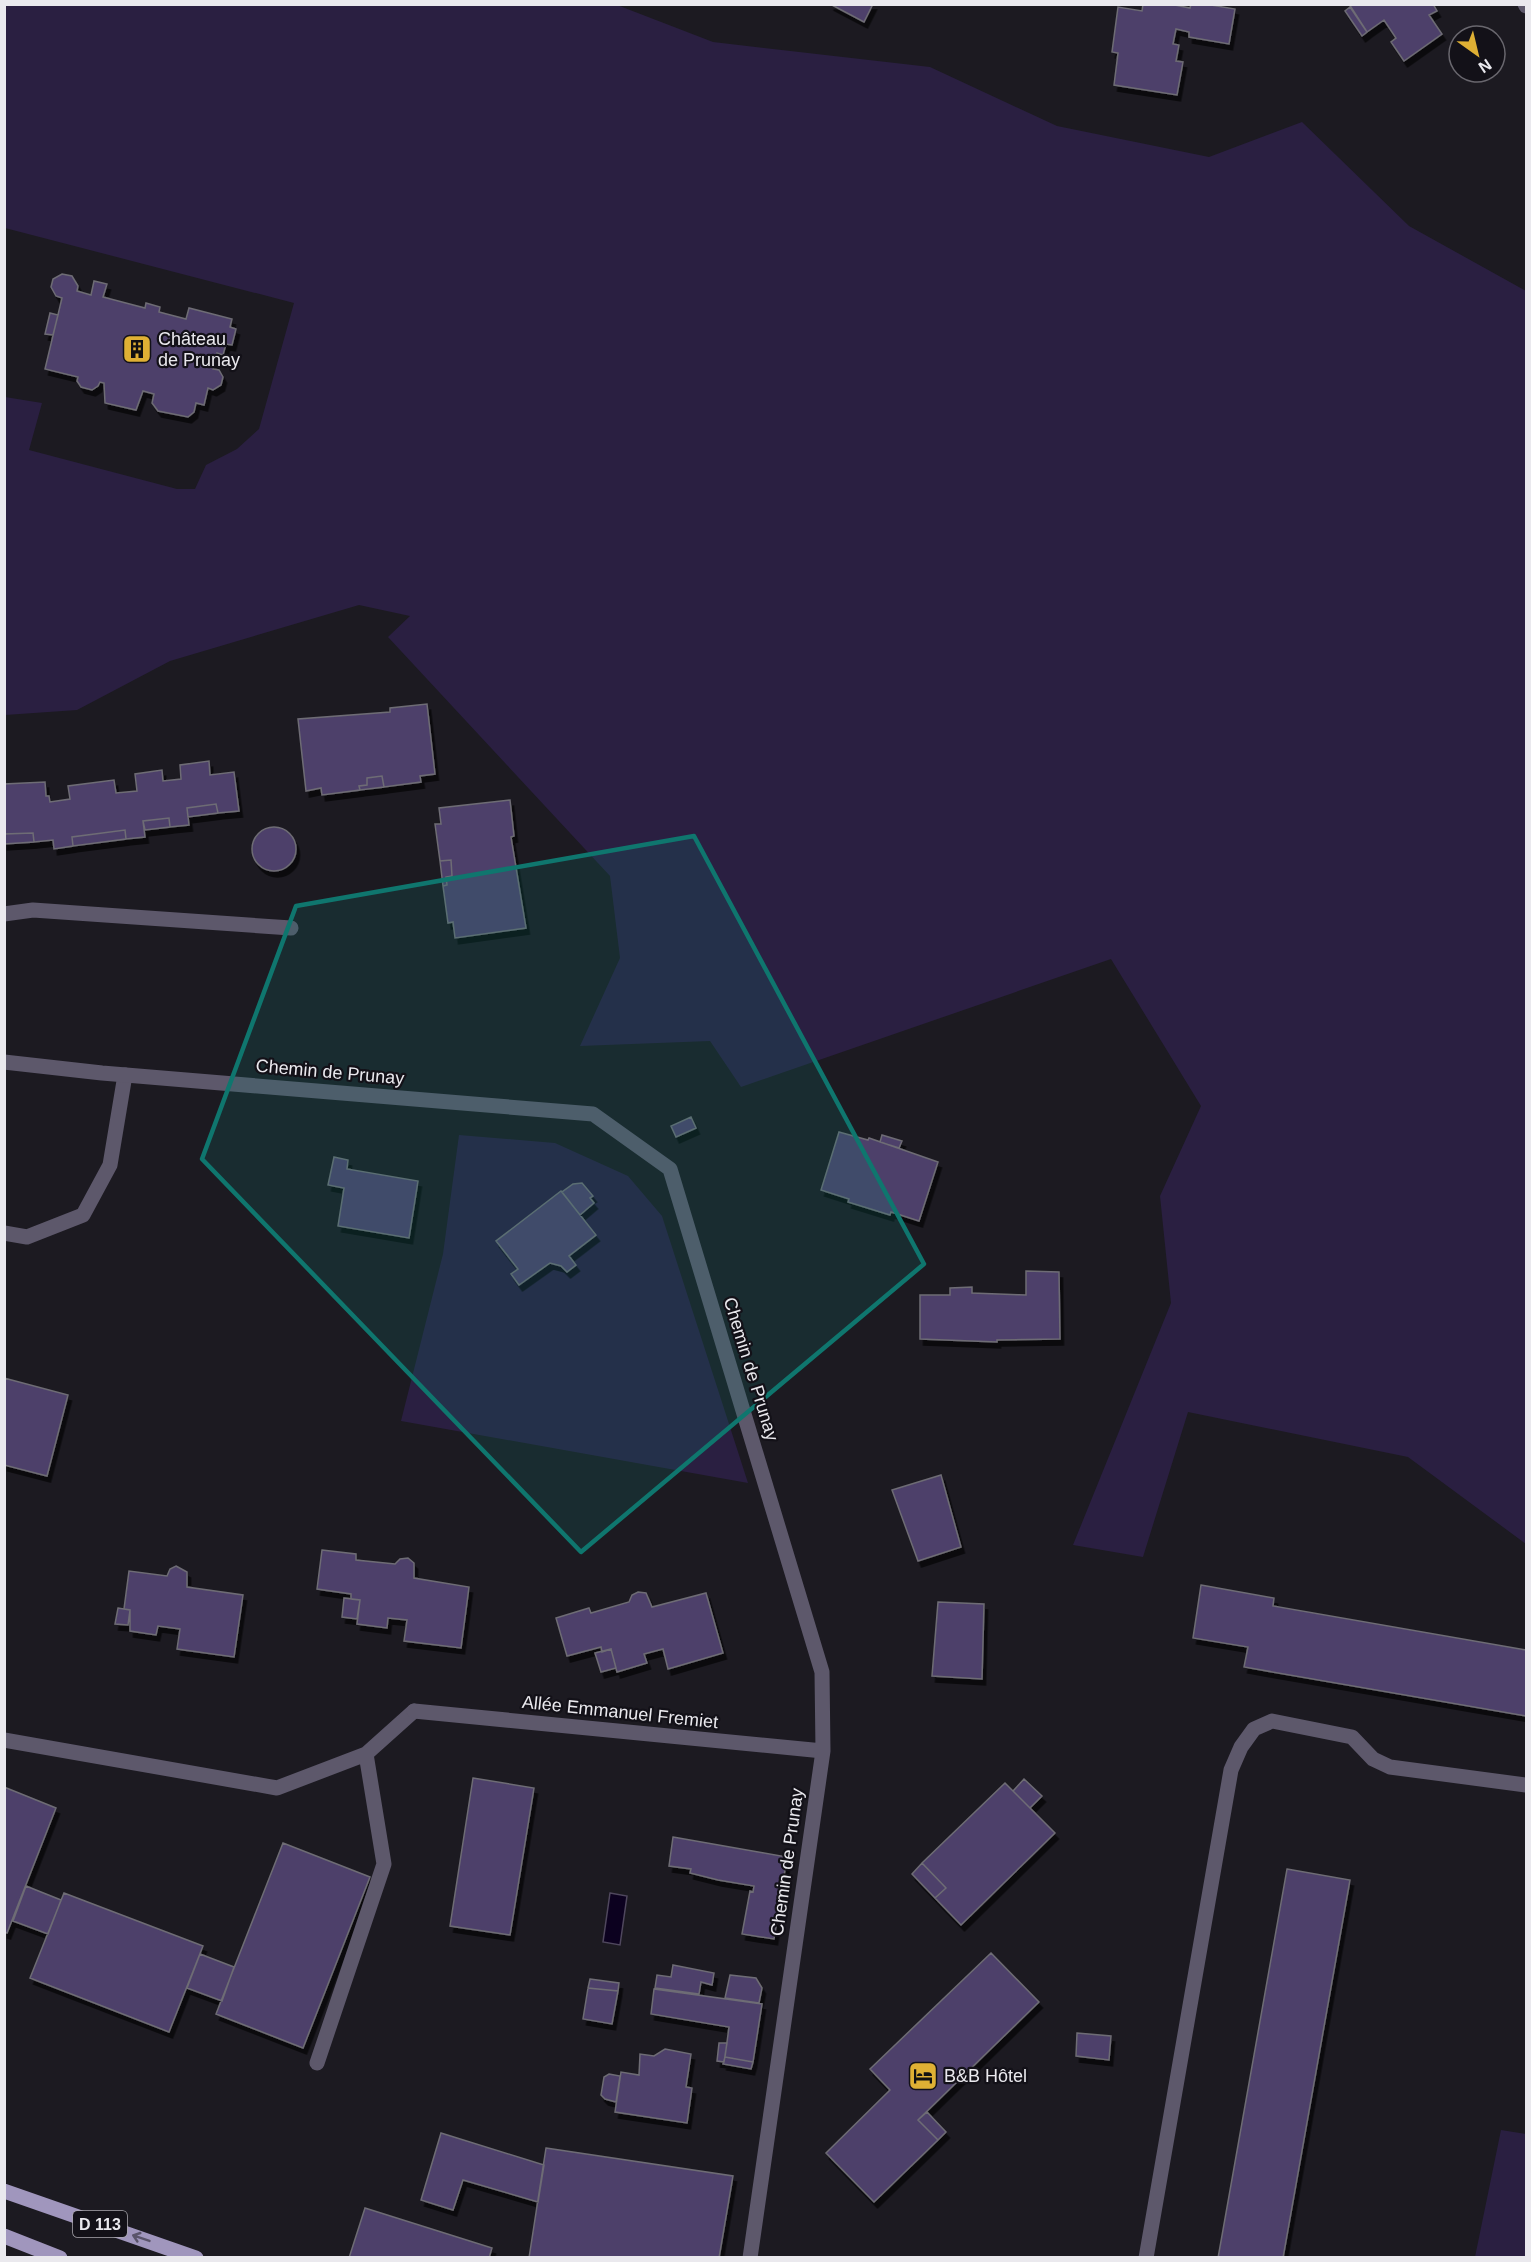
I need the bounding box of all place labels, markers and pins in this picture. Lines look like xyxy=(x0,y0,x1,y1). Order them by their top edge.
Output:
place label: Château de Prunay xyxy=(158,329,240,370)
building icon: Château de Prunay xyxy=(121,333,153,365)
hotel icon: B&B Hôtel xyxy=(907,2060,939,2092)
place label: B&B Hôtel xyxy=(944,2066,1027,2086)

